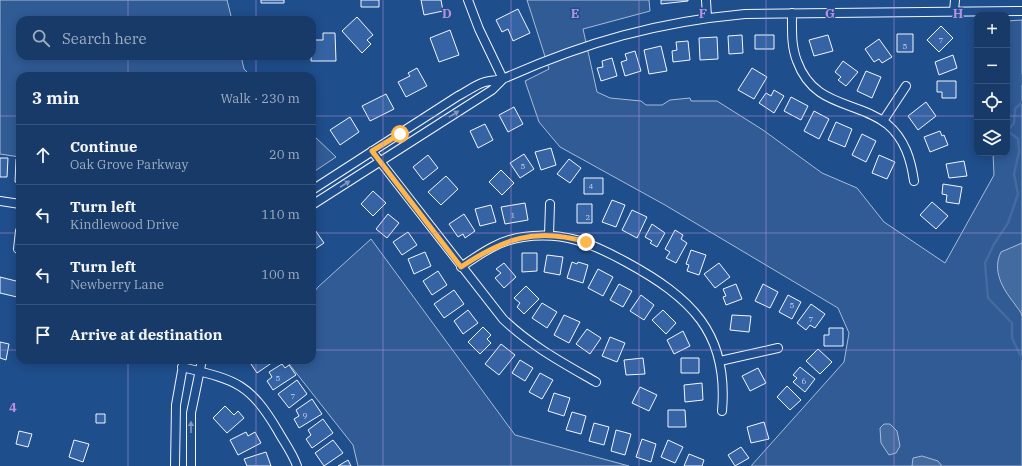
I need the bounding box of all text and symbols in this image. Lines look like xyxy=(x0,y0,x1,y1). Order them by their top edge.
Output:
text: D xyxy=(442,5,452,22)
text: E xyxy=(571,5,579,22)
text: F xyxy=(699,5,707,22)
text: G xyxy=(825,5,835,22)
text: H xyxy=(953,5,964,22)
map controls xyxy=(974,12,1010,156)
button: + xyxy=(974,12,1010,48)
search box xyxy=(16,16,316,60)
icon: search xyxy=(30,27,52,49)
text: Search here xyxy=(62,29,147,48)
house number: 7 xyxy=(939,35,944,45)
house number: 5 xyxy=(903,41,908,51)
button: − xyxy=(974,48,1010,84)
button: locate xyxy=(974,84,1010,120)
text: 3 min xyxy=(32,87,80,109)
text: Walk · 230 m xyxy=(221,90,300,107)
one-way arrow xyxy=(449,110,459,118)
button: layers xyxy=(974,120,1010,156)
route start xyxy=(391,125,409,143)
text: Continue xyxy=(70,137,137,156)
icon: ahead xyxy=(32,144,54,166)
text: 20 m xyxy=(269,146,300,163)
text: Oak Grove Parkway xyxy=(70,156,188,173)
house number: 5 xyxy=(521,161,526,171)
one-way arrow xyxy=(340,180,350,188)
house number: 4 xyxy=(589,181,594,191)
text: Turn left xyxy=(70,197,136,216)
icon: left xyxy=(32,204,54,226)
text: 110 m xyxy=(261,206,300,223)
house number: 1 xyxy=(511,210,516,220)
house number: 2 xyxy=(586,212,591,222)
text: Kindlewood Drive xyxy=(70,216,179,233)
route end xyxy=(577,233,595,251)
text: Turn left xyxy=(70,257,136,276)
icon: left xyxy=(32,264,54,286)
text: 100 m xyxy=(261,266,300,283)
text: Newberry Lane xyxy=(70,276,164,293)
house number: 5 xyxy=(790,300,795,310)
house number: 7 xyxy=(809,314,814,324)
icon: arrive xyxy=(32,324,54,346)
text: Arrive at destination xyxy=(70,325,222,344)
house number: 5 xyxy=(276,373,281,383)
house number: 6 xyxy=(802,376,807,386)
house number: 7 xyxy=(291,391,296,401)
text: 4 xyxy=(9,399,17,416)
house number: 9 xyxy=(303,410,308,420)
one-way arrow xyxy=(188,420,194,433)

